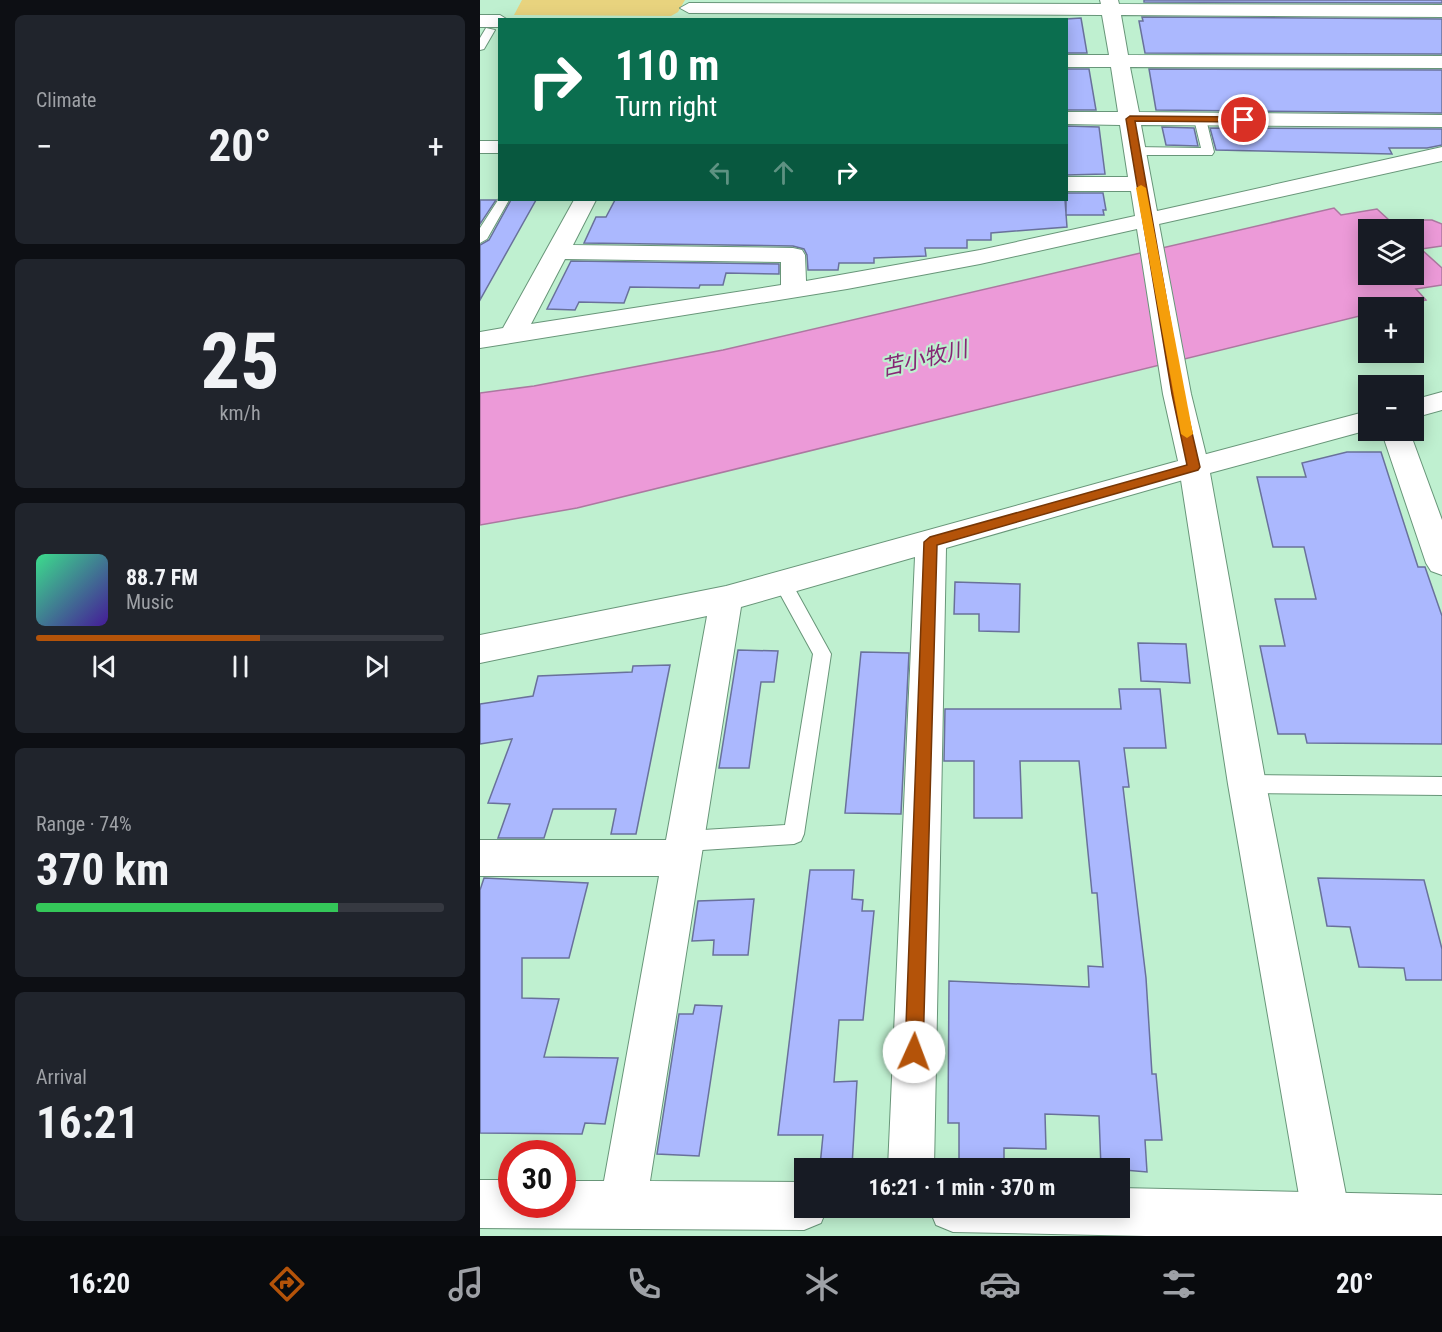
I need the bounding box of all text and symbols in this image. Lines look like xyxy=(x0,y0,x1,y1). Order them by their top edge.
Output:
text: 110 m xyxy=(615,41,720,90)
icon: right xyxy=(516,42,594,120)
text: Climate xyxy=(36,88,96,112)
text: Turn right xyxy=(615,91,717,123)
pin xyxy=(1218,94,1269,145)
icon: arrive xyxy=(1227,103,1260,136)
text: 20° xyxy=(209,119,272,172)
text: − xyxy=(36,127,53,166)
text: + xyxy=(428,127,444,166)
icon: left xyxy=(704,156,737,189)
icon: ahead xyxy=(767,156,800,189)
icon: right xyxy=(830,156,863,189)
map controls xyxy=(1358,219,1424,441)
button: layers xyxy=(1358,219,1424,285)
button: + xyxy=(1358,297,1424,363)
text: 25 xyxy=(201,316,279,407)
water label: 苫小牧川 xyxy=(878,336,972,381)
button: − xyxy=(1358,375,1424,441)
text: km/h xyxy=(219,401,261,425)
text: 88.7 FM xyxy=(126,565,198,590)
text: Music xyxy=(126,590,174,614)
icon: previous xyxy=(88,650,121,683)
icon: pause xyxy=(224,650,257,683)
icon: next xyxy=(360,650,393,683)
text: Range · 74% xyxy=(36,812,132,836)
text: 370 km xyxy=(36,843,169,896)
position arrow xyxy=(882,1020,946,1084)
text: Arrival xyxy=(36,1065,87,1089)
text: 16:21 xyxy=(36,1096,139,1149)
speed limit sign: 30 xyxy=(498,1140,576,1218)
text: 16:21 · 1 min · 370 m xyxy=(869,1175,1055,1200)
icon: directions xyxy=(266,1263,308,1305)
icon: music xyxy=(445,1263,487,1305)
icon: phone xyxy=(623,1263,665,1305)
icon: climate xyxy=(801,1263,843,1305)
icon: car xyxy=(979,1263,1021,1305)
icon: filters xyxy=(1158,1263,1200,1305)
text: 16:20 xyxy=(68,1268,130,1300)
text: 20° xyxy=(1336,1268,1374,1300)

